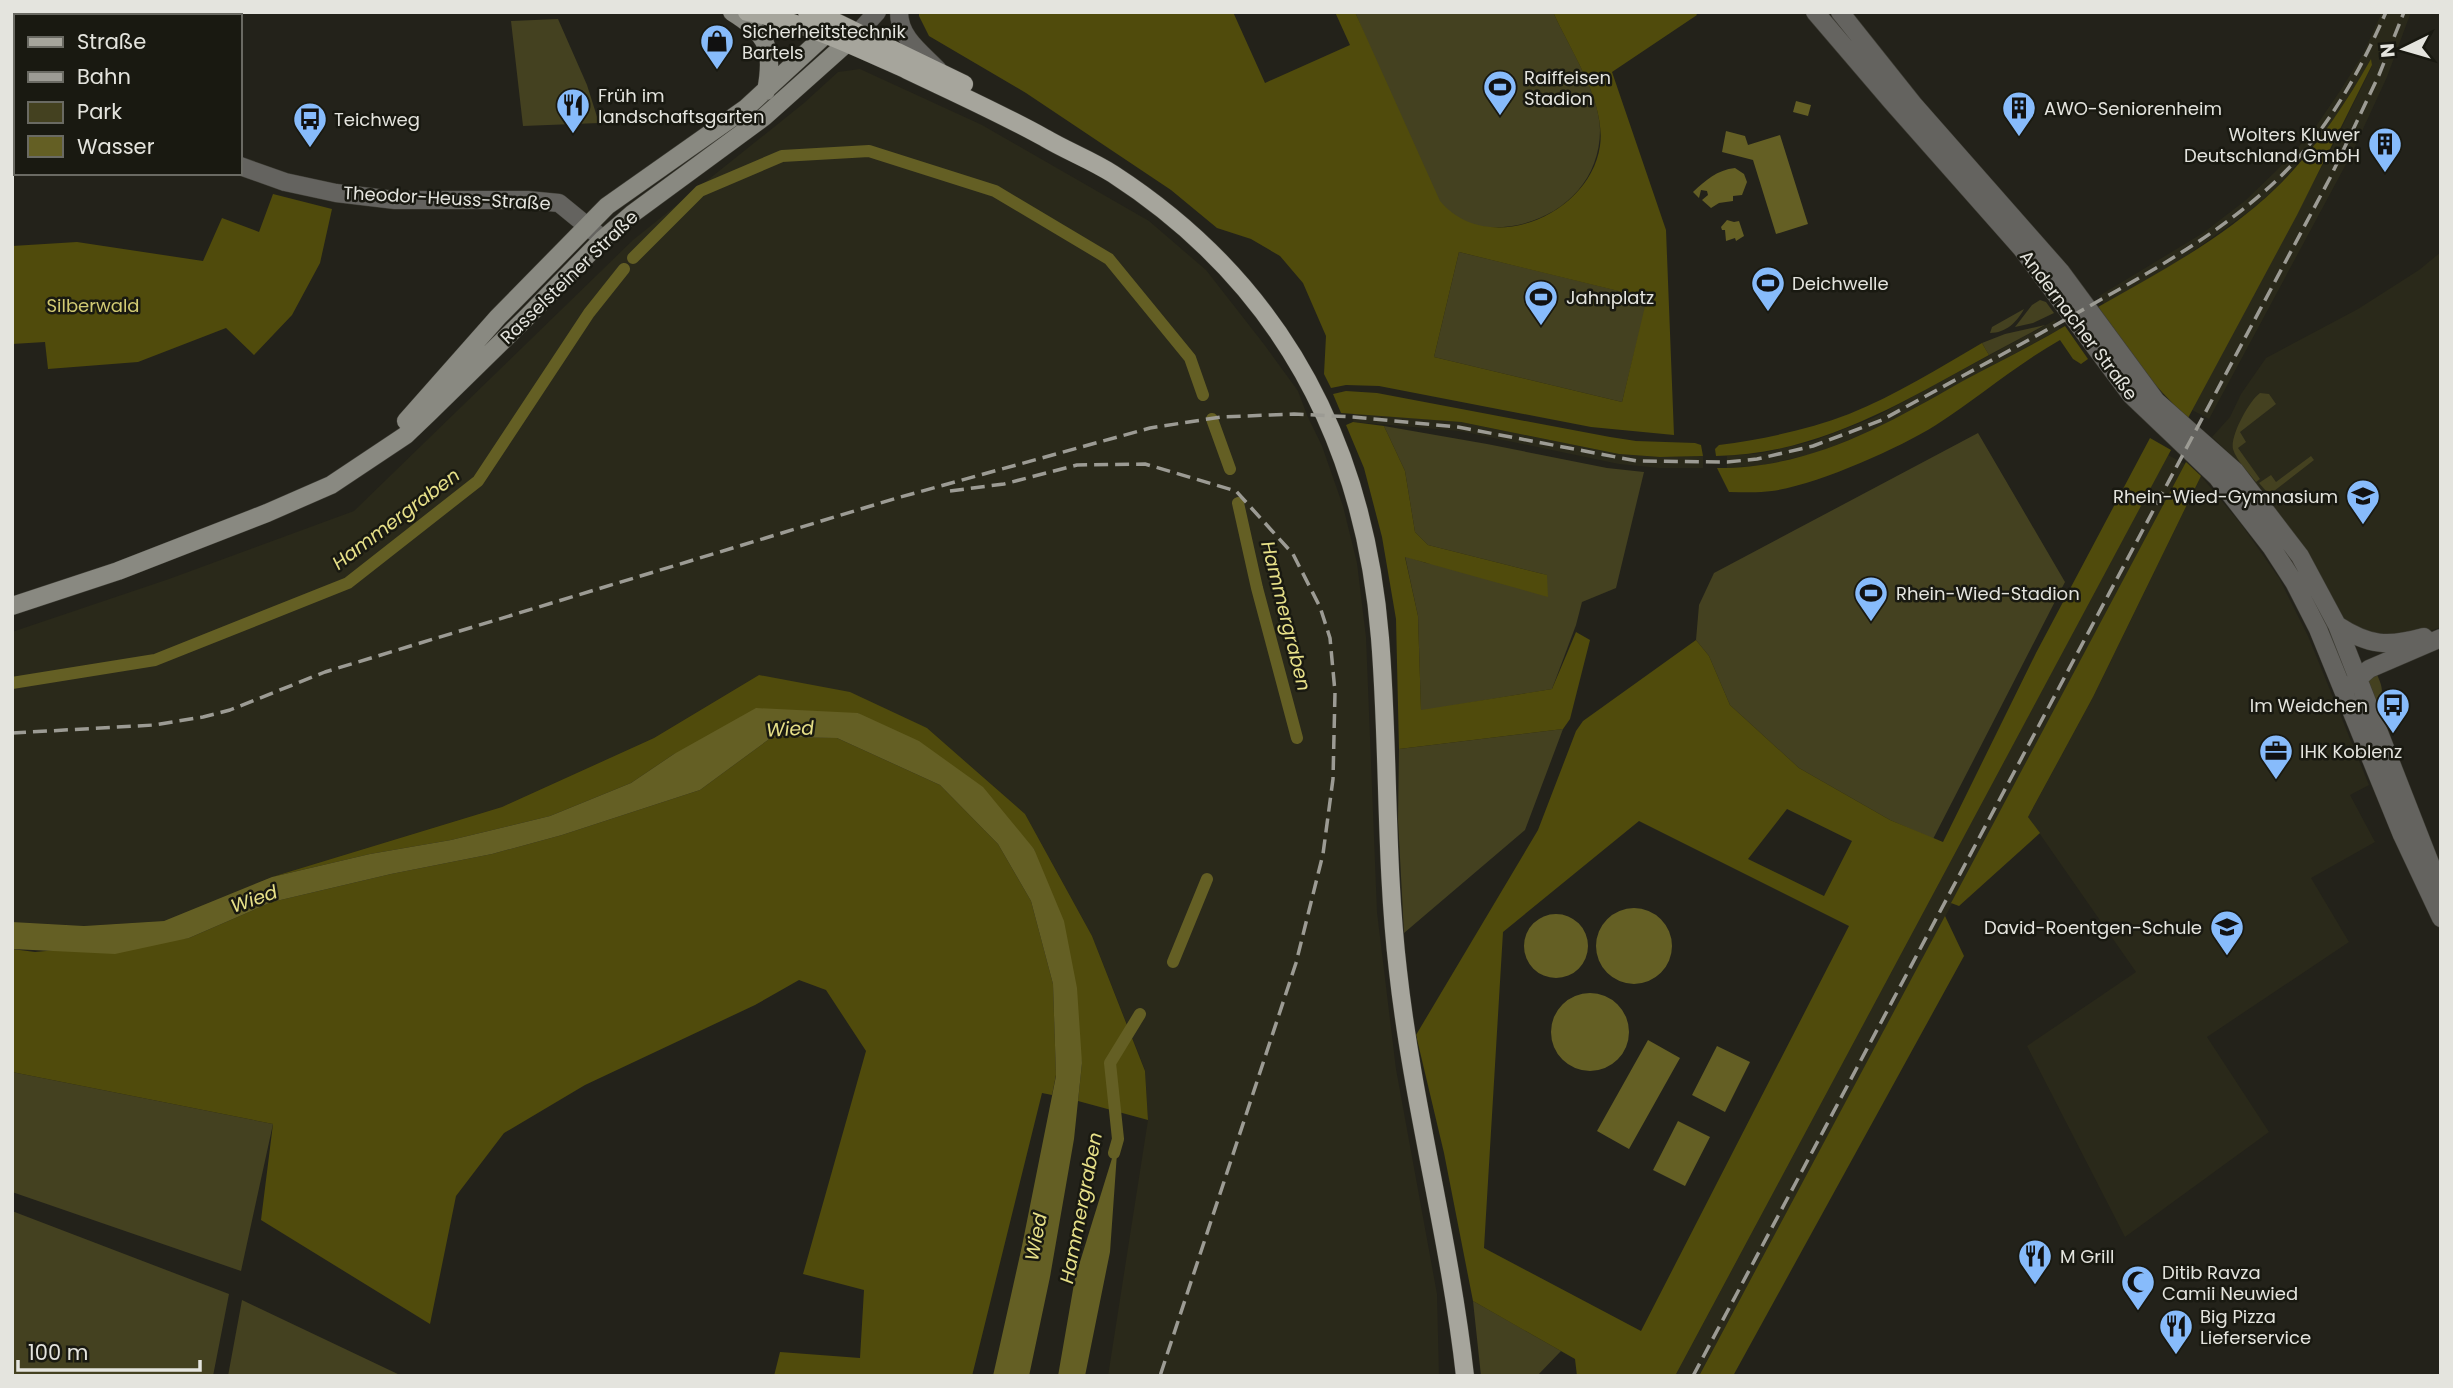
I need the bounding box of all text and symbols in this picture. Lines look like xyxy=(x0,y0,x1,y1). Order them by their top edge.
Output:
legend xyxy=(14,14,242,175)
north arrow xyxy=(2369,14,2439,84)
place label: Sicherheitstechnik Bartels xyxy=(742,19,906,65)
shop icon: Sicherheitstechnik Bartels xyxy=(698,22,736,71)
text: Straße xyxy=(77,27,146,56)
text: N xyxy=(2373,42,2402,59)
text: Bahn xyxy=(77,62,131,91)
place label: Raiffeisen Stadion xyxy=(1524,65,1611,111)
sports icon: Raiffeisen Stadion xyxy=(1481,68,1519,117)
place label: Früh im landschaftsgarten xyxy=(598,83,764,129)
restaurant icon: Früh im landschaftsgarten xyxy=(554,86,592,135)
building icon: AWO-Seniorenheim xyxy=(2000,89,2038,138)
place label: AWO-Seniorenheim xyxy=(2044,96,2222,121)
text: Park xyxy=(77,97,122,126)
bus stop icon: Teichweg xyxy=(291,100,329,149)
place label: Teichweg xyxy=(334,107,420,132)
place label: Wolters Kluwer Deutschland GmbH xyxy=(2184,122,2360,168)
building icon: Wolters Kluwer Deutschland GmbH xyxy=(2366,125,2404,174)
text: Wasser xyxy=(77,132,155,161)
street label: Theodor-Heuss-Straße xyxy=(343,180,551,216)
street label: Rasselsteiner Straße xyxy=(495,205,643,349)
street label: Andernacher Straße xyxy=(2014,245,2144,405)
sports icon: Deichwelle xyxy=(1749,264,1787,313)
place label: Deichwelle xyxy=(1792,271,1889,296)
sports icon: Jahnplatz xyxy=(1522,278,1560,327)
place label: Jahnplatz xyxy=(1566,285,1654,310)
park label: Silberwald xyxy=(47,293,140,318)
water label: Hammergraben xyxy=(327,462,465,576)
school or university icon: Rhein-Wied-Gymnasium xyxy=(2344,477,2382,526)
place label: Rhein-Wied-Gymnasium xyxy=(2113,484,2338,509)
water label: Hammergraben xyxy=(1254,538,1318,694)
sports icon: Rhein-Wied-Stadion xyxy=(1852,574,1890,623)
place label: Rhein-Wied-Stadion xyxy=(1896,581,2080,606)
bus stop icon: Im Weidchen xyxy=(2374,686,2412,735)
place label: Im Weidchen xyxy=(2250,693,2368,718)
water label: Wied xyxy=(765,714,815,744)
office icon: IHK Koblenz xyxy=(2257,732,2295,781)
place label: IHK Koblenz xyxy=(2300,739,2402,764)
water label: Wied xyxy=(227,878,281,920)
school or university icon: David-Roentgen-Schule xyxy=(2208,908,2246,957)
place label: David-Roentgen-Schule xyxy=(1984,915,2202,940)
water label: Hammergraben xyxy=(1053,1130,1109,1286)
water label: Wied xyxy=(1018,1211,1054,1263)
restaurant icon: M Grill xyxy=(2016,1237,2054,1286)
place label: M Grill xyxy=(2060,1244,2114,1269)
place label: Ditib Ravza Camii Neuwied xyxy=(2162,1260,2298,1306)
mosque icon: Ditib Ravza Camii Neuwied xyxy=(2119,1263,2157,1312)
place label: Big Pizza Lieferservice xyxy=(2200,1304,2311,1350)
restaurant icon: Big Pizza Lieferservice xyxy=(2157,1307,2195,1356)
scale bar xyxy=(18,1328,200,1372)
text: 100 m xyxy=(28,1338,88,1367)

